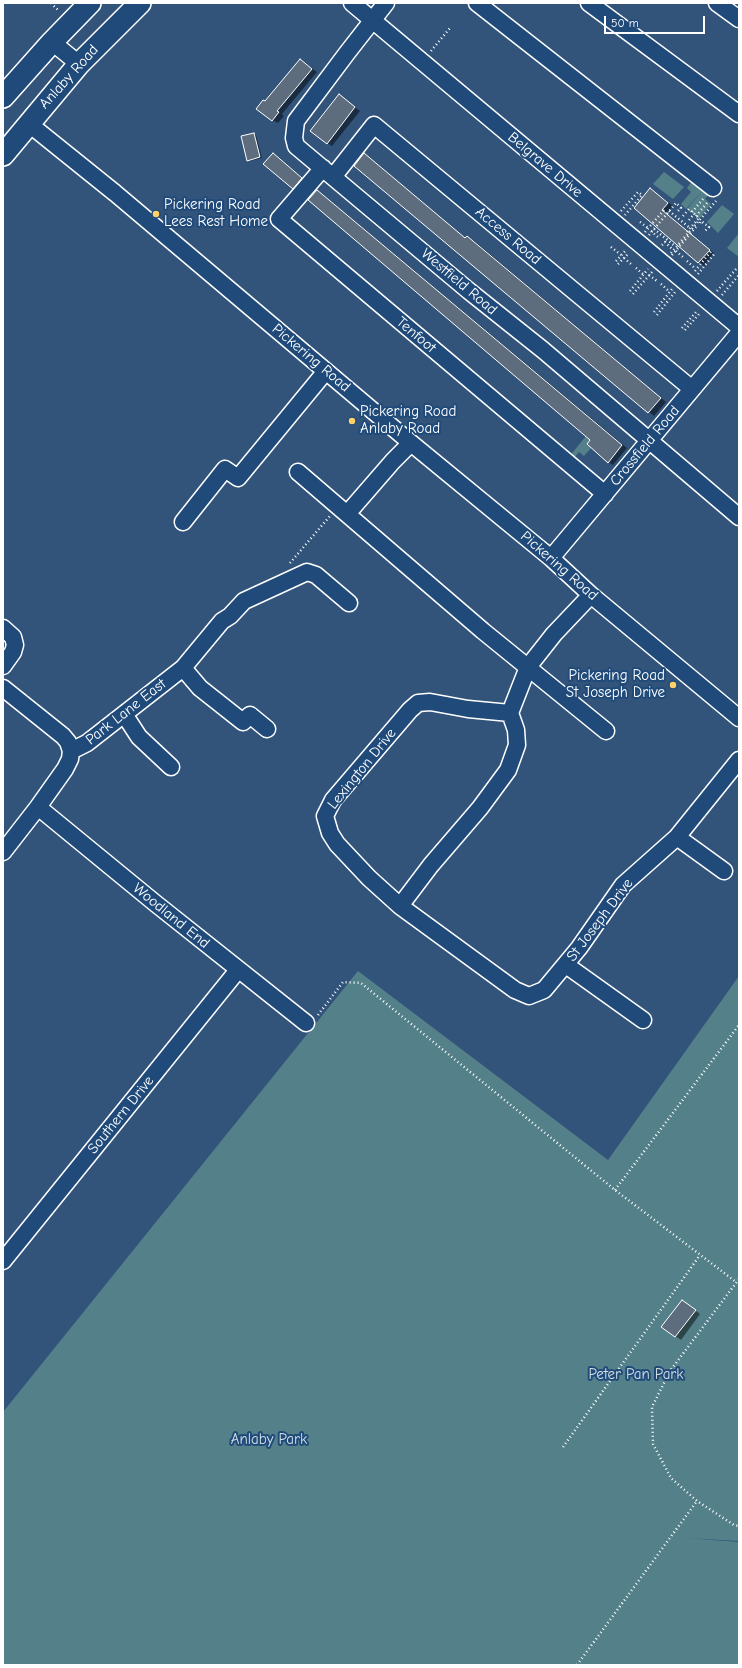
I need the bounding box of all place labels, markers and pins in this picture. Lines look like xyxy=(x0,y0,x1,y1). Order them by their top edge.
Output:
place label: Pickering Road Lees Rest Home xyxy=(164,196,268,231)
marker: Pickering Road Lees Rest Home xyxy=(151,209,161,219)
place label: Pickering Road Anlaby Road xyxy=(360,403,456,438)
marker: Pickering Road Anlaby Road xyxy=(347,416,357,426)
place label: Pickering Road St Joseph Drive xyxy=(566,667,665,702)
marker: Pickering Road St Joseph Drive xyxy=(668,680,678,690)

